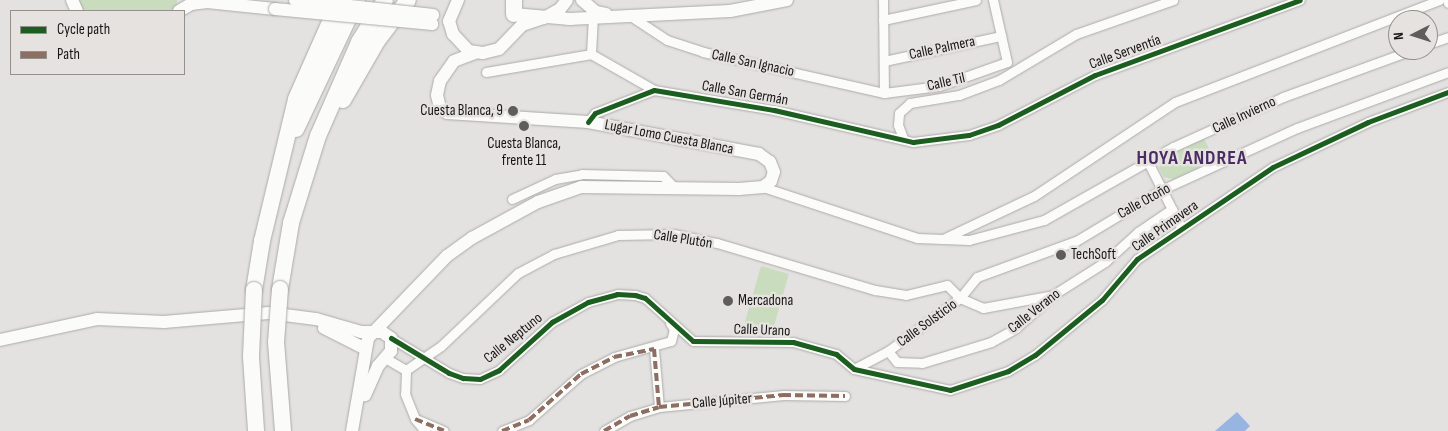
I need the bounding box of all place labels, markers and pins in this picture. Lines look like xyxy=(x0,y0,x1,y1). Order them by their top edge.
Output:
place label: Cuesta Blanca, 9 xyxy=(420,102,503,120)
marker: Cuesta Blanca, 9 xyxy=(507,105,519,117)
marker: Cuesta Blanca, frente 11 xyxy=(518,120,530,132)
place label: Cuesta Blanca, frente 11 xyxy=(487,134,561,169)
place label: TechSoft xyxy=(1071,246,1116,264)
marker: TechSoft xyxy=(1055,249,1067,261)
place label: Mercadona xyxy=(738,292,793,310)
marker: Mercadona xyxy=(722,295,734,307)

